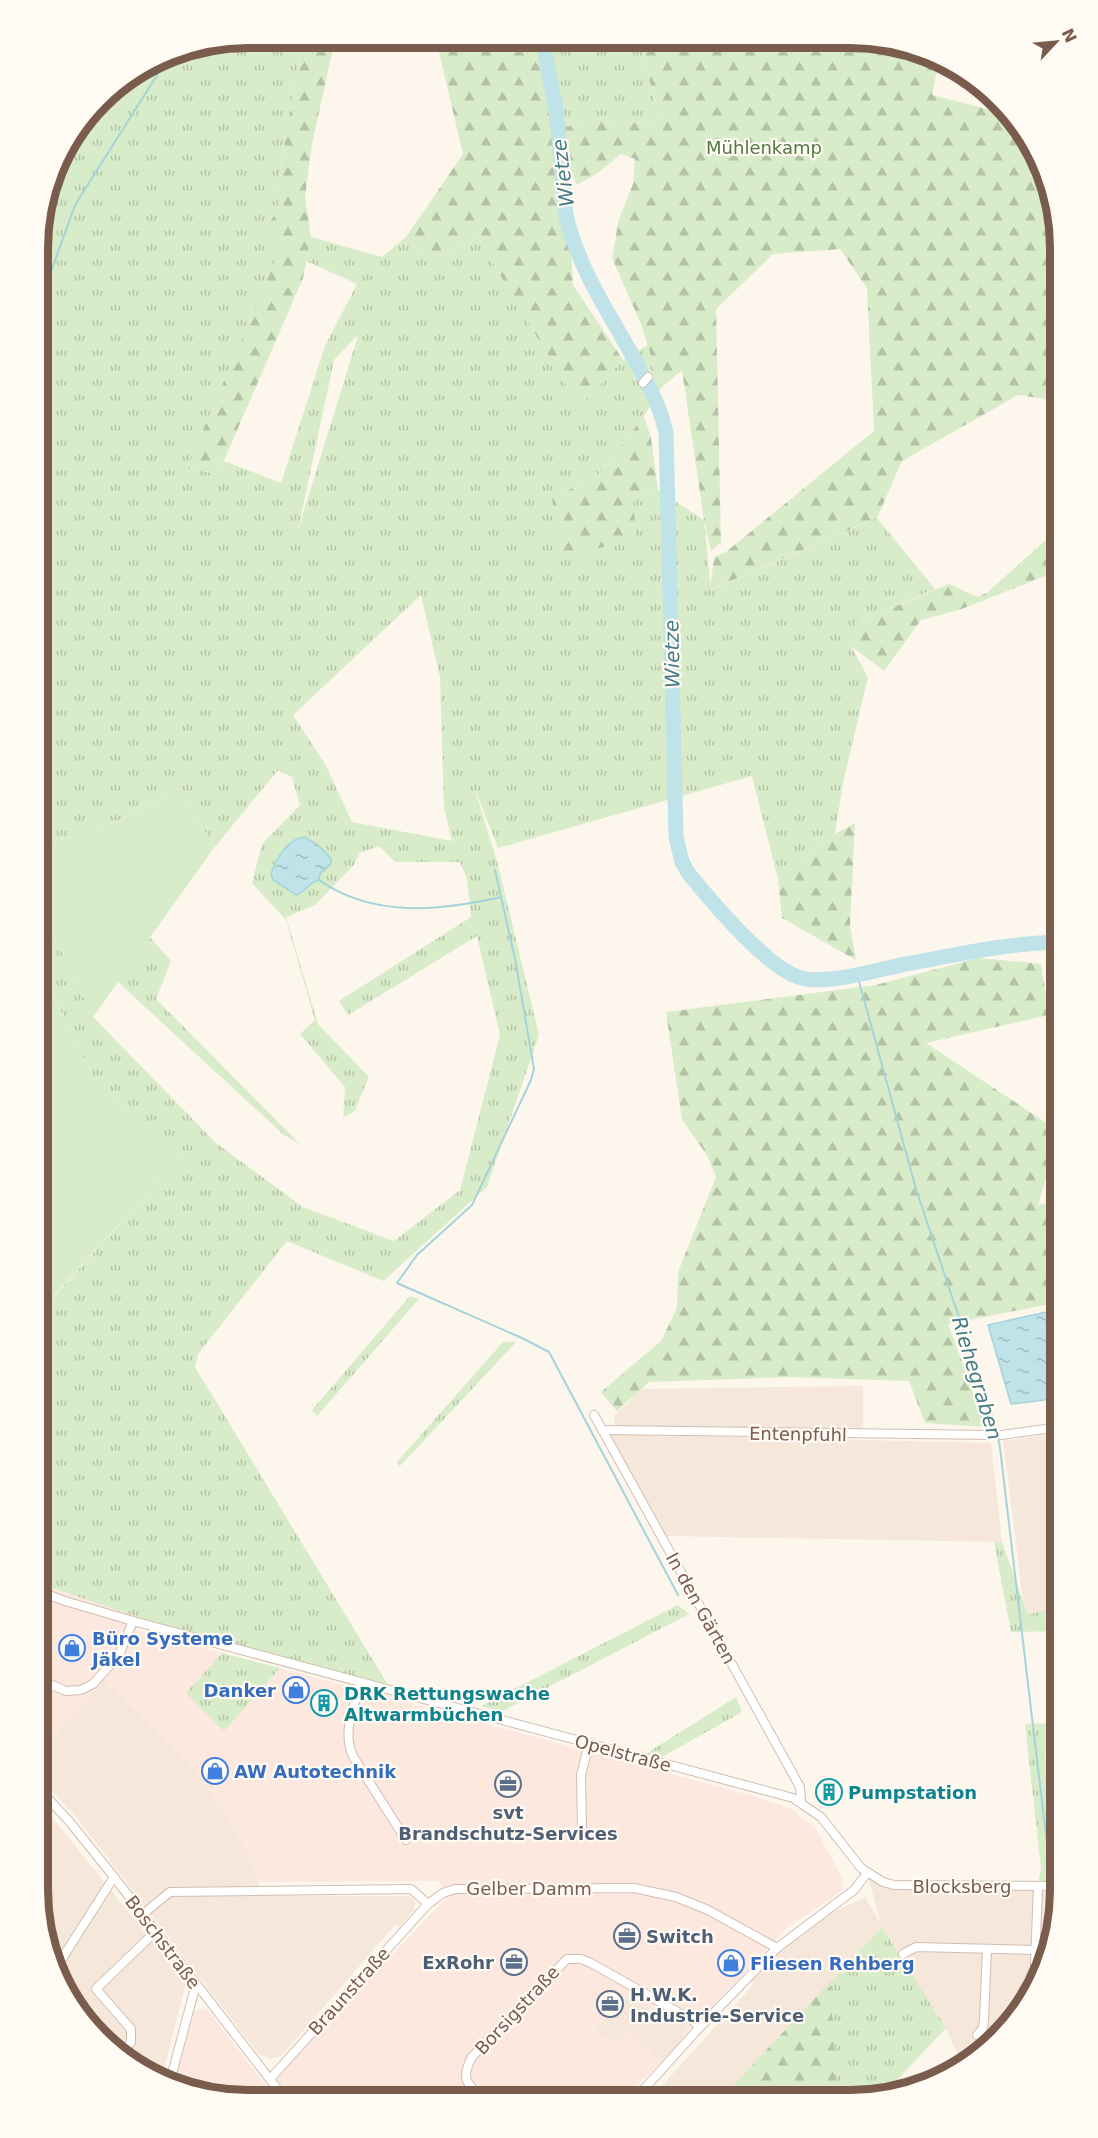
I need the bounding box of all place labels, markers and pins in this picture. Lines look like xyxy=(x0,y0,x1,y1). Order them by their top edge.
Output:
place label: Büro Systeme Jäkel xyxy=(90,1628,233,1670)
shop icon: Büro Systeme Jäkel xyxy=(57,1633,87,1663)
shop icon: Danker xyxy=(281,1675,311,1705)
place label: Danker xyxy=(204,1680,276,1701)
place label: DRK Rettungswache Altwarmbüchen xyxy=(344,1683,550,1725)
building icon: DRK Rettungswache Altwarmbüchen xyxy=(309,1688,339,1718)
shop icon: AW Autotechnik xyxy=(200,1756,230,1786)
place label: AW Autotechnik xyxy=(234,1761,397,1782)
office icon: svt Brandschutz-Services xyxy=(493,1769,523,1799)
building icon: Pumpstation xyxy=(814,1777,844,1807)
place label: Pumpstation xyxy=(848,1782,977,1803)
place label: svt Brandschutz-Services xyxy=(398,1802,618,1844)
office icon: Switch xyxy=(612,1921,642,1951)
place label: Switch xyxy=(646,1926,714,1947)
office icon: ExRohr xyxy=(499,1947,529,1977)
shop icon: Fliesen Rehberg xyxy=(716,1948,746,1978)
place label: ExRohr xyxy=(422,1952,494,1973)
place label: Fliesen Rehberg xyxy=(750,1953,915,1974)
place label: H.W.K. Industrie-Service xyxy=(630,1984,804,2026)
office icon: H.W.K. Industrie-Service xyxy=(595,1989,625,2019)

